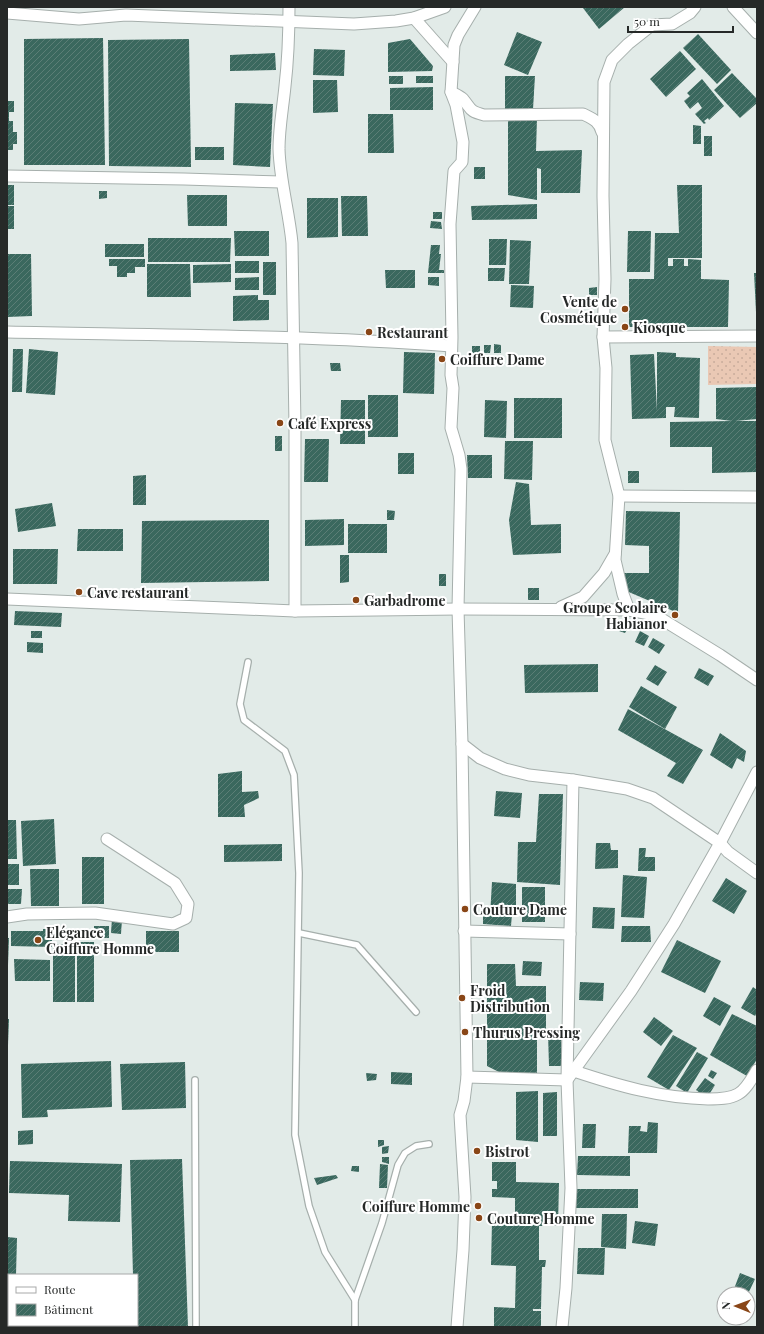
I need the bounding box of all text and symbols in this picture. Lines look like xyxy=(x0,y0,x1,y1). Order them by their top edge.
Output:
scale bar xyxy=(628,8,733,34)
text: 50 m xyxy=(634,13,660,29)
place label: Vente de Cosmétique xyxy=(540,292,617,327)
marker: Vente de Cosmétique xyxy=(620,304,630,314)
place label: Kiosque xyxy=(633,318,686,337)
marker: Kiosque xyxy=(620,322,630,332)
place label: Restaurant xyxy=(377,323,448,342)
marker: Restaurant xyxy=(364,327,374,337)
place label: Coiffure Dame xyxy=(450,350,545,369)
marker: Coiffure Dame xyxy=(437,354,447,364)
place label: Café Express xyxy=(288,414,371,433)
marker: Café Express xyxy=(275,418,285,428)
place label: Cave restaurant xyxy=(87,583,189,602)
marker: Cave restaurant xyxy=(74,587,84,597)
place label: Garbadrome xyxy=(364,591,446,610)
marker: Garbadrome xyxy=(351,595,361,605)
place label: Groupe Scolaire Habianor xyxy=(563,598,667,633)
marker: Groupe Scolaire Habianor xyxy=(670,610,680,620)
place label: Couture Dame xyxy=(473,900,567,919)
marker: Couture Dame xyxy=(460,904,470,914)
place label: Elégance Coiffure Homme xyxy=(46,923,154,958)
marker: Elégance Coiffure Homme xyxy=(33,935,43,945)
place label: Froid Distribution xyxy=(470,981,551,1016)
marker: Froid Distribution xyxy=(457,993,467,1003)
place label: Thurus Pressing xyxy=(473,1023,580,1042)
marker: Thurus Pressing xyxy=(460,1027,470,1037)
place label: Bistrot xyxy=(485,1142,529,1161)
marker: Bistrot xyxy=(472,1146,482,1156)
place label: Coiffure Homme xyxy=(362,1197,470,1216)
marker: Coiffure Homme xyxy=(473,1201,483,1211)
place label: Couture Homme xyxy=(487,1209,595,1228)
marker: Couture Homme xyxy=(474,1213,484,1223)
legend xyxy=(8,1274,138,1326)
text: Route xyxy=(44,1281,76,1297)
north arrow xyxy=(716,1286,756,1326)
text: Bâtiment xyxy=(44,1301,94,1317)
text: N xyxy=(718,1302,733,1310)

